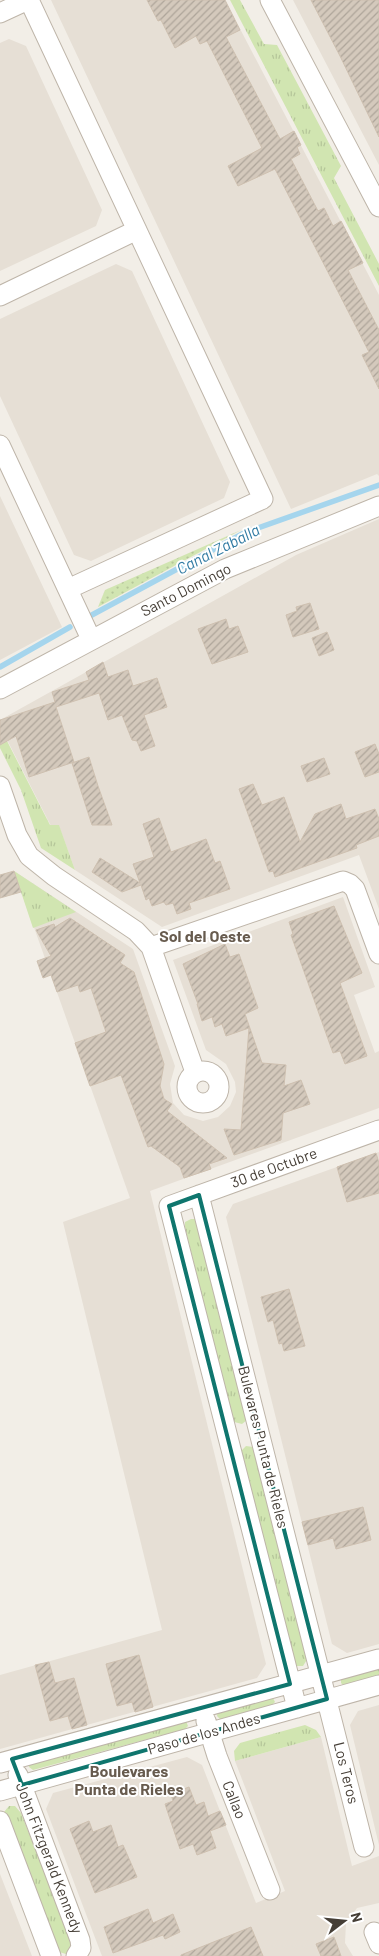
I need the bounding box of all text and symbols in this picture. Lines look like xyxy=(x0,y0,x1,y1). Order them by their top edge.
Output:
water label: Canal Zaballa xyxy=(173,519,263,578)
street label: Santo Domingo xyxy=(137,559,234,620)
district label: Sol del Oeste xyxy=(159,926,251,945)
street label: 30 de Octubre xyxy=(228,1143,319,1191)
street label: Bulevares Punta de Rieles xyxy=(235,1364,293,1530)
street label: Paso de los Andes xyxy=(145,1708,262,1758)
street label: Los Teros xyxy=(331,1740,363,1806)
district label: Boulevares Punta de Rieles xyxy=(75,1761,183,1798)
street label: Callao xyxy=(219,1778,251,1821)
street label: John Fitzgerald Kennedy xyxy=(13,1780,87,1936)
north arrow xyxy=(319,1896,369,1946)
text: N xyxy=(348,1910,366,1924)

